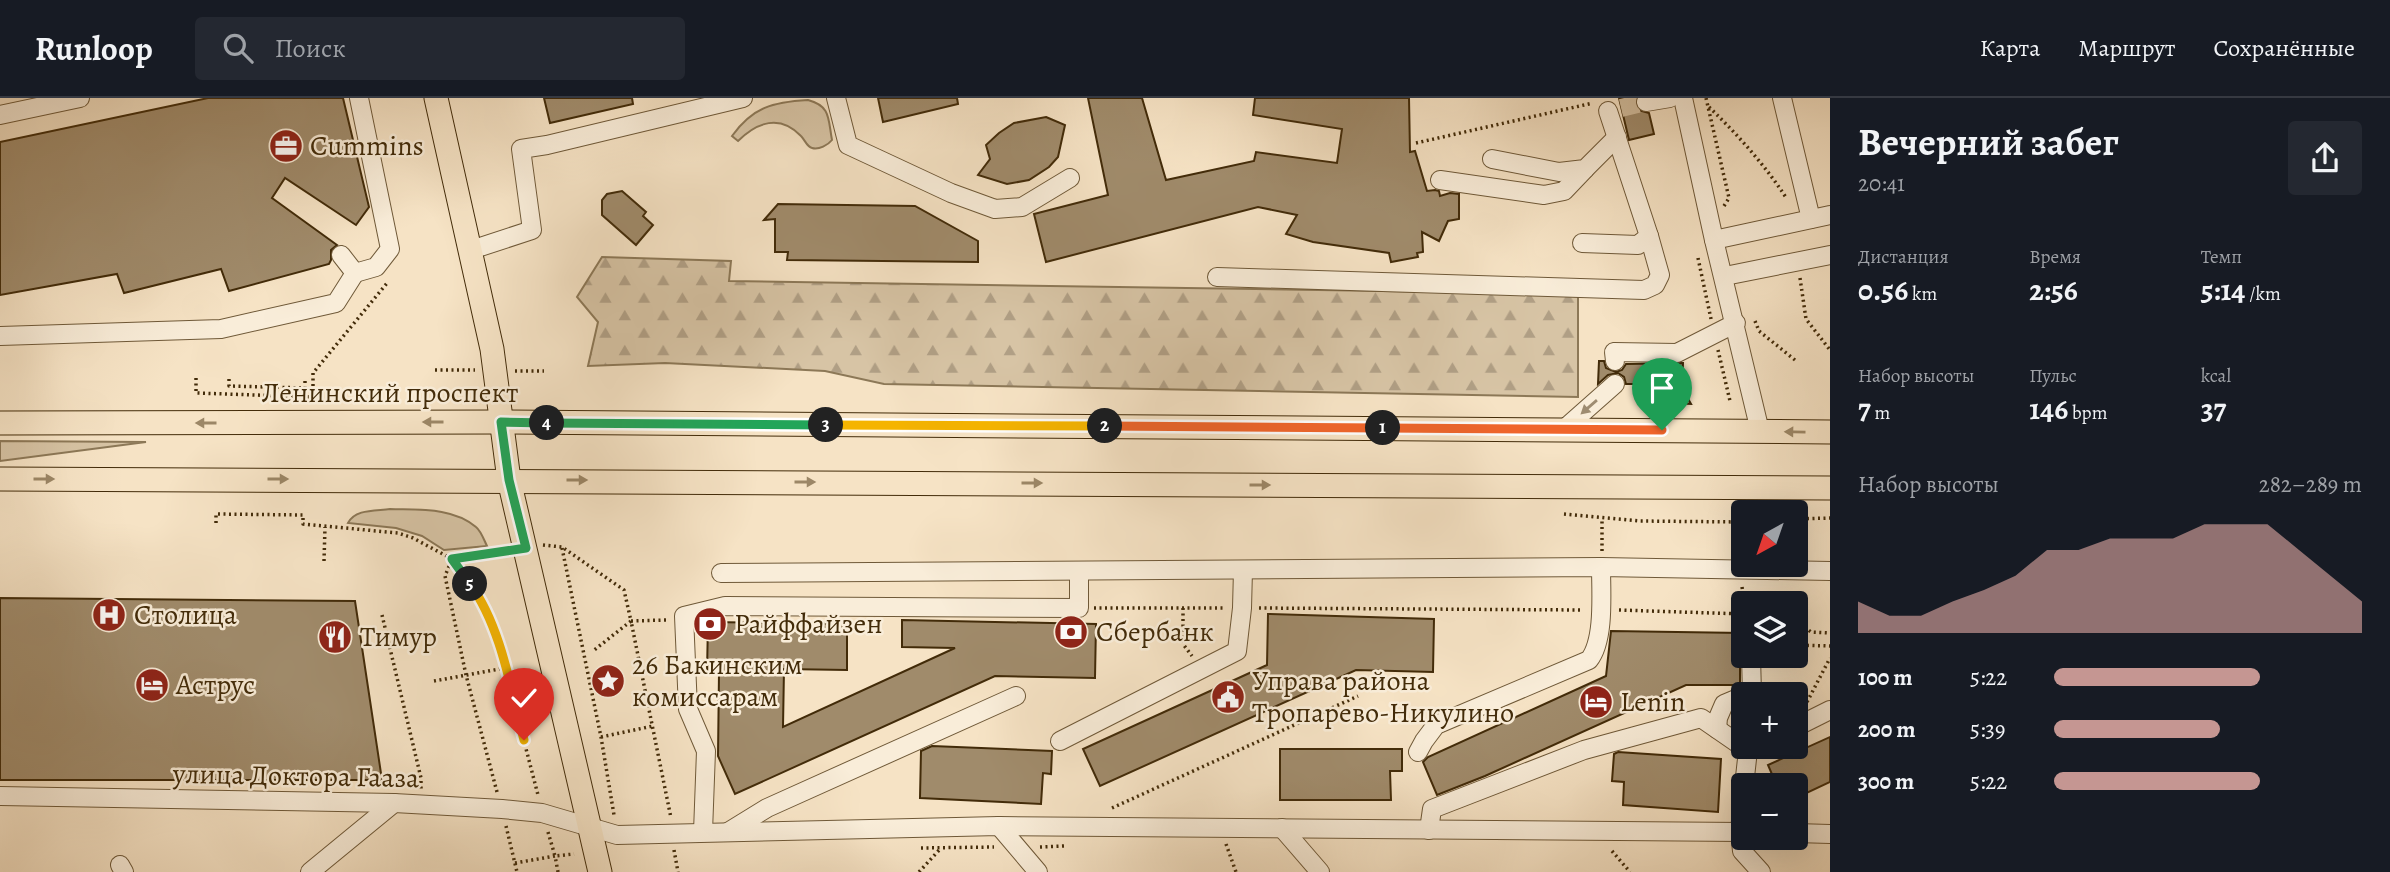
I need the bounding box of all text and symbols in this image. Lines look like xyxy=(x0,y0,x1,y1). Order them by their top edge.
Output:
search box xyxy=(195,17,685,80)
text: Runloop xyxy=(35,26,153,71)
icon: search xyxy=(219,29,257,67)
text: Поиск xyxy=(275,31,346,66)
text: Карта xyxy=(1980,32,2040,64)
text: Маршрут xyxy=(2078,32,2176,64)
text: Сохранённые xyxy=(2214,32,2355,64)
text: Вечерний забег xyxy=(1858,116,2119,168)
button: share xyxy=(2288,121,2362,195)
office icon: Cummins xyxy=(267,127,305,165)
place label: Cummins xyxy=(310,127,424,165)
text: 20:41 xyxy=(1858,168,1905,199)
text: Дистанция xyxy=(1858,244,1949,270)
text: Время xyxy=(2029,244,2081,270)
text: Темп xyxy=(2201,244,2242,270)
text: 0.56 xyxy=(1858,270,1908,310)
text: 2:56 xyxy=(2029,270,2078,310)
text: 5:14 xyxy=(2201,270,2245,310)
text: km xyxy=(1908,281,1937,307)
text: /km xyxy=(2245,281,2281,307)
pin xyxy=(1632,358,1692,430)
text: Набор высоты xyxy=(1858,363,1974,389)
text: Пульс xyxy=(2029,363,2077,389)
text: kcal xyxy=(2201,363,2231,389)
icon: arrive xyxy=(1643,369,1681,407)
street label: Ленинский проспект xyxy=(261,374,519,412)
text: 7 xyxy=(1858,389,1871,429)
text: 146 xyxy=(2029,389,2068,429)
text: 37 xyxy=(2201,389,2226,429)
one-way arrow xyxy=(1580,399,1598,415)
text: m xyxy=(1871,400,1890,426)
text: bpm xyxy=(2068,400,2107,426)
pin: 4 xyxy=(530,406,564,440)
pin: 3 xyxy=(808,408,844,442)
pin: 2 xyxy=(1088,408,1122,444)
text: 4 xyxy=(542,409,551,435)
pin: 1 xyxy=(1366,410,1400,446)
text: 3 xyxy=(821,411,830,437)
text: 2 xyxy=(1100,412,1109,438)
text: 1 xyxy=(1379,414,1386,440)
one-way arrow xyxy=(422,416,444,428)
one-way arrow xyxy=(194,417,216,429)
one-way arrow xyxy=(1784,426,1806,437)
text: Набор высоты xyxy=(1858,469,1999,500)
text: 282–289 m xyxy=(2259,469,2362,500)
one-way arrow xyxy=(33,473,55,485)
one-way arrow xyxy=(267,473,289,485)
one-way arrow xyxy=(567,475,589,486)
one-way arrow xyxy=(794,476,816,488)
one-way arrow xyxy=(1022,477,1044,489)
one-way arrow xyxy=(1249,479,1271,491)
north arrow xyxy=(1731,500,1808,578)
map controls xyxy=(1731,500,1808,850)
pin: 5 xyxy=(452,566,488,602)
text: 5 xyxy=(465,570,474,596)
button: layers xyxy=(1731,591,1808,668)
hospital icon: Столица xyxy=(90,596,128,634)
place label: Столица xyxy=(134,596,237,634)
bank icon: Райффайзен xyxy=(691,605,729,643)
place label: Райффайзен xyxy=(734,605,883,643)
bank icon: Сбербанк xyxy=(1052,613,1090,651)
place label: Сбербанк xyxy=(1096,613,1214,651)
restaurant icon: Тимур xyxy=(316,618,354,656)
place label: Тимур xyxy=(360,618,437,656)
place label: 26 Бакинским комиссарам xyxy=(632,646,802,716)
place icon: 26 Бакинским комиссарам xyxy=(589,662,627,700)
place label: Управа района Тропарево-Никулино xyxy=(1252,662,1514,732)
text: 100 m xyxy=(1858,662,1913,693)
text: 5:22 xyxy=(1970,662,2007,693)
hotel icon: Аструс xyxy=(133,666,171,704)
place label: Аструс xyxy=(175,666,255,704)
pin xyxy=(494,668,554,740)
public building icon: Управа района Тропарево-Никулино xyxy=(1209,678,1247,716)
icon: check xyxy=(505,679,543,717)
button: + xyxy=(1731,682,1808,759)
hotel icon: Lenin xyxy=(1577,683,1615,721)
place label: Lenin xyxy=(1620,683,1685,721)
text: 200 m xyxy=(1858,714,1916,745)
text: 5:39 xyxy=(1970,714,2005,745)
street label: улица Доктора Гааза xyxy=(172,755,420,797)
text: 300 m xyxy=(1858,766,1914,797)
text: 5:22 xyxy=(1970,766,2007,797)
button: − xyxy=(1731,773,1808,850)

